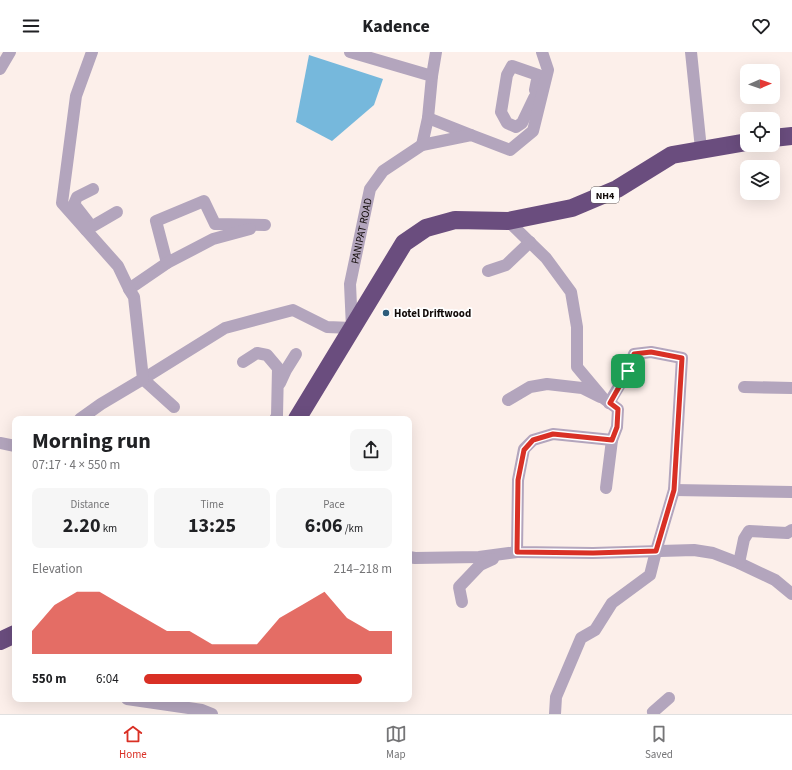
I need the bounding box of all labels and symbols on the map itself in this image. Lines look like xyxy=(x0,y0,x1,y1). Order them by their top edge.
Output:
north arrow xyxy=(740,64,780,104)
road number: NH4 xyxy=(591,187,619,203)
street label: PANIPAT ROAD xyxy=(347,196,376,265)
place label: Hotel Driftwood xyxy=(394,306,471,321)
marker: Hotel Driftwood xyxy=(381,308,391,318)
pin xyxy=(611,354,645,388)

